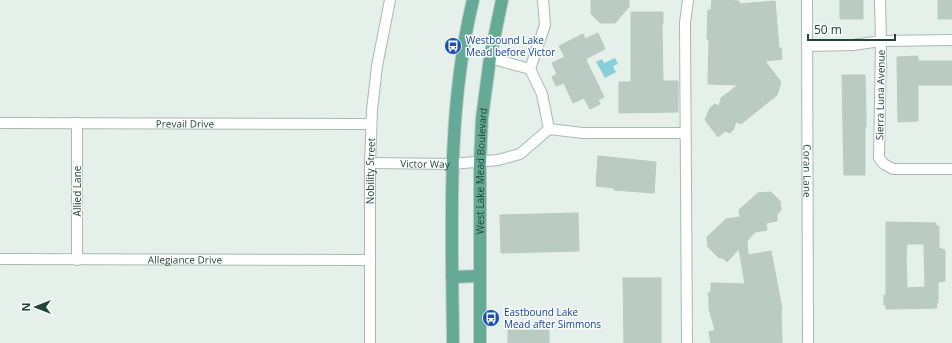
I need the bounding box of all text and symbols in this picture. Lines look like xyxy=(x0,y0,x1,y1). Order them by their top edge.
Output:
scale bar xyxy=(808,16,895,42)
text: 50 m xyxy=(814,21,842,38)
place label: Westbound Lake Mead before Victor xyxy=(466,33,555,59)
bus stop icon: Westbound Lake Mead before Victor xyxy=(443,36,463,56)
street label: Sierra Luna Avenue xyxy=(872,49,888,140)
street label: West Lake Mead Boulevard xyxy=(473,107,490,234)
street label: Prevail Drive xyxy=(156,116,215,131)
street label: Nobility Street xyxy=(363,137,378,204)
street label: Coran Lane xyxy=(800,144,815,198)
street label: Victor Way xyxy=(400,156,451,171)
street label: Allied Lane xyxy=(70,165,84,216)
street label: Allegiance Drive xyxy=(148,252,223,267)
north arrow xyxy=(16,287,56,327)
text: N xyxy=(18,303,33,311)
place label: Eastbound Lake Mead after Simmons xyxy=(504,305,601,331)
bus stop icon: Eastbound Lake Mead after Simmons xyxy=(481,308,501,328)

